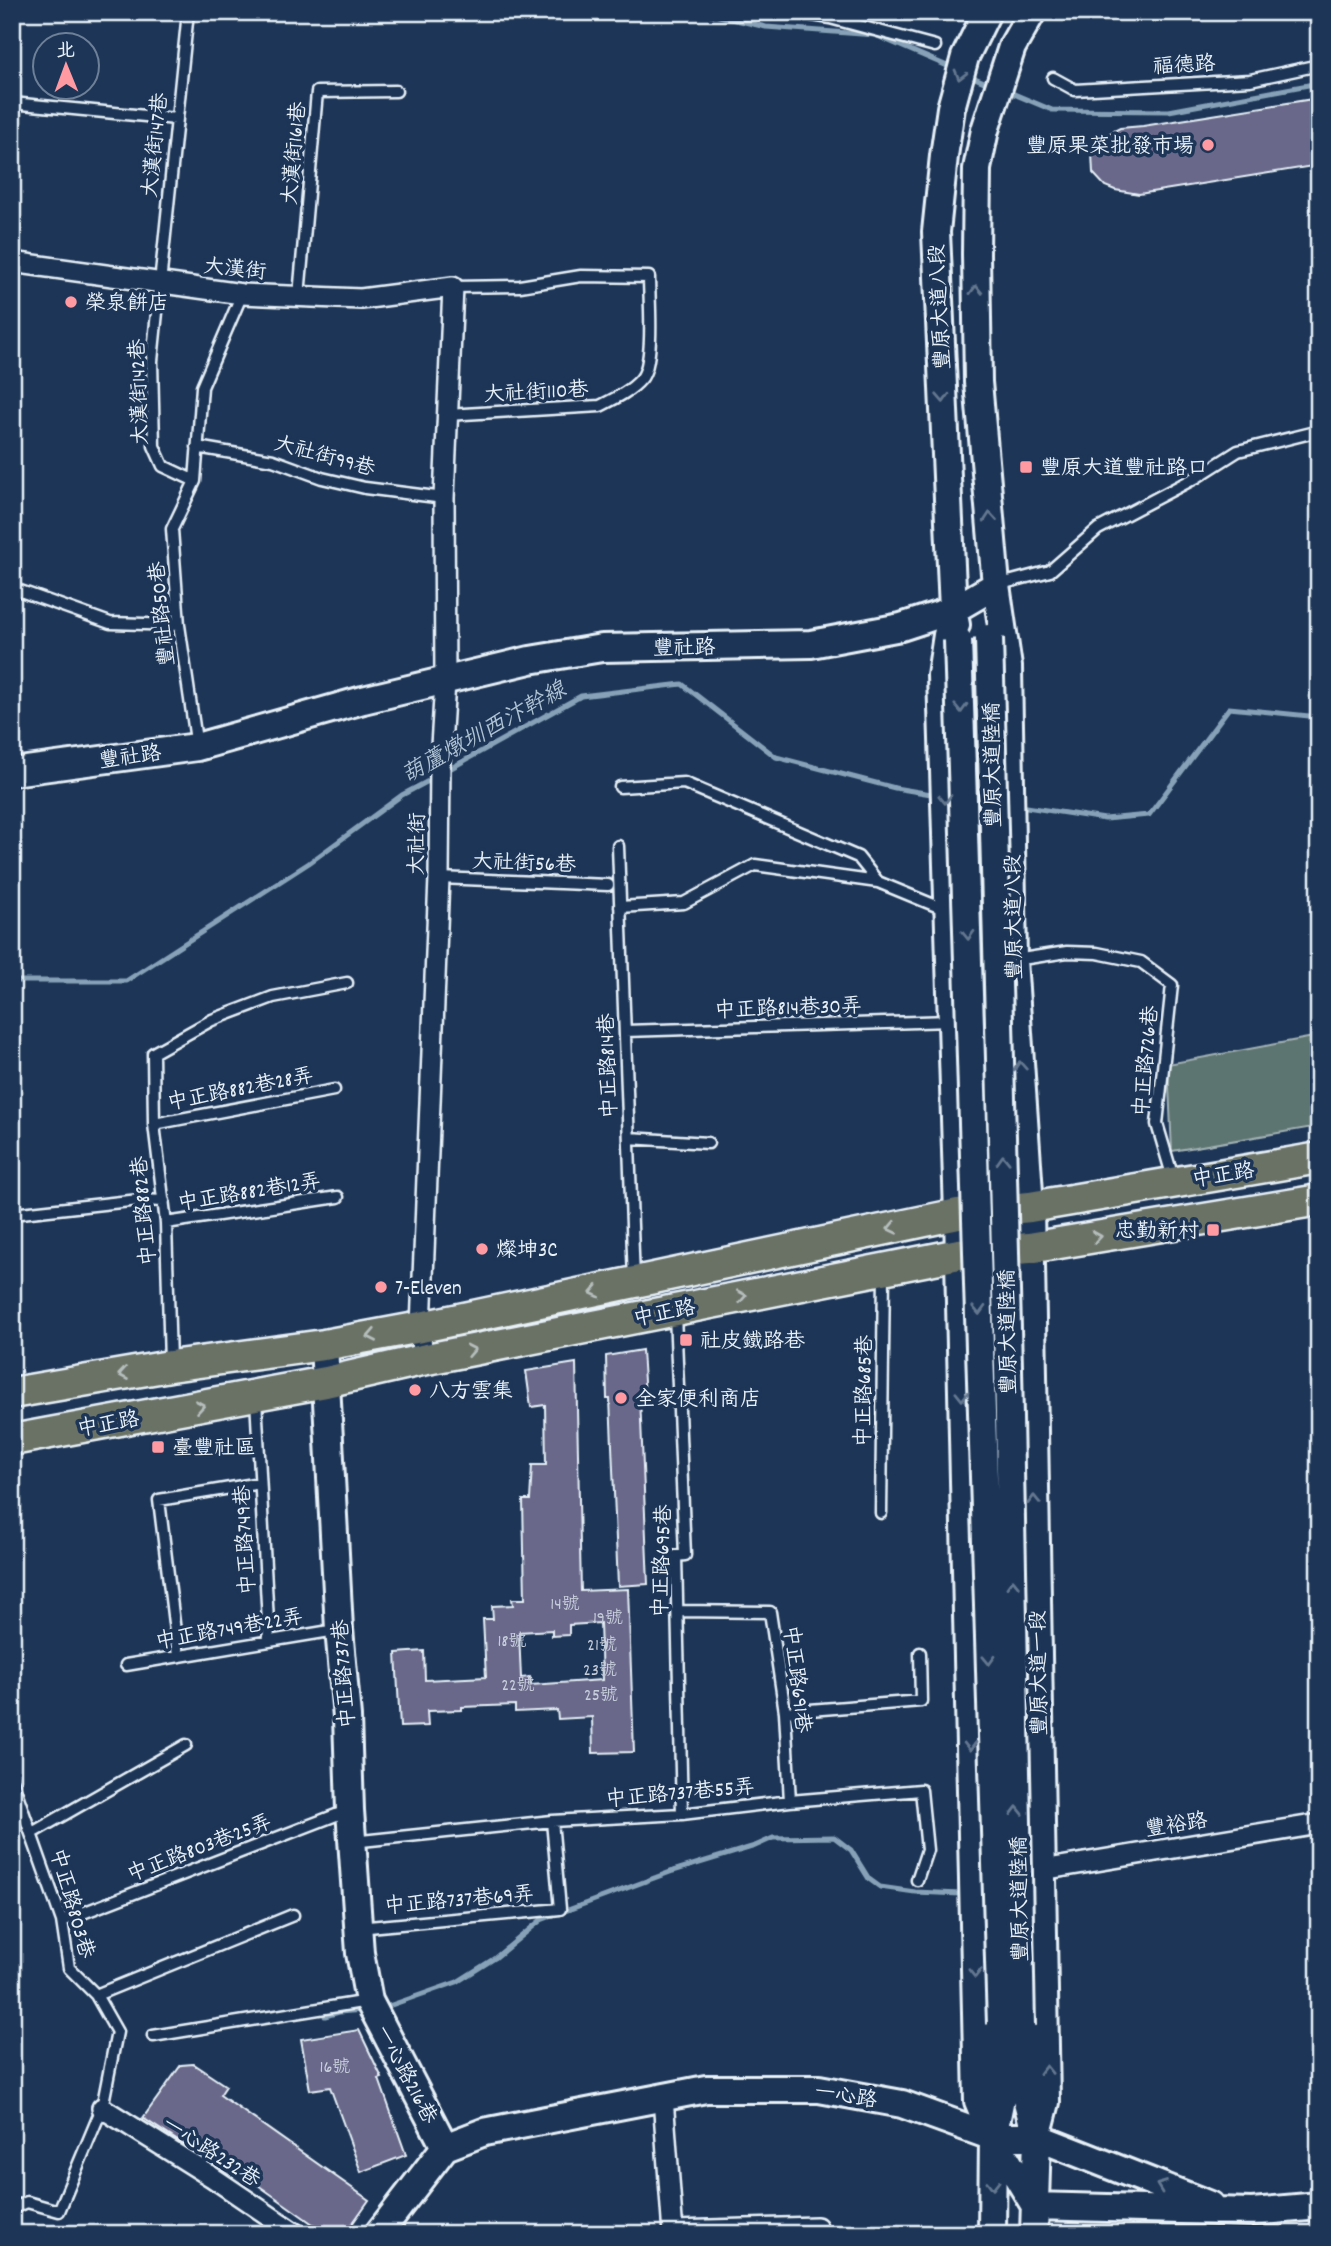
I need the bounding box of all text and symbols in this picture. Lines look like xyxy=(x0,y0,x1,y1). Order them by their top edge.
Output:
north arrow xyxy=(32,32,102,102)
text: 北 xyxy=(56,39,76,66)
street label: 福德路 xyxy=(1152,50,1216,84)
one-way arrow xyxy=(954,68,968,80)
street label: 大漢街147巷 xyxy=(137,91,177,199)
street label: 大漢街161巷 xyxy=(277,100,315,206)
place label: 豐原果菜批發市場 xyxy=(1026,133,1194,163)
marker: 豐原果菜批發市場 xyxy=(1200,137,1216,153)
street label: 豐原大道八段 xyxy=(924,243,960,371)
street label: 大漢街 xyxy=(202,253,268,289)
one-way arrow xyxy=(969,284,984,295)
place label: 榮泉餅店 xyxy=(85,290,169,320)
marker: 榮泉餅店 xyxy=(63,294,79,310)
street label: 大漢街142巷 xyxy=(124,338,158,446)
street label: 大社街110巷 xyxy=(483,376,589,412)
one-way arrow xyxy=(936,393,951,404)
street label: 大社街99巷 xyxy=(270,430,378,486)
place label: 豐原大道豐社路口 xyxy=(1040,455,1208,485)
marker: 豐原大道豐社路口 xyxy=(1018,459,1034,475)
one-way arrow xyxy=(983,511,998,522)
street label: 豐社路50巷 xyxy=(144,560,184,668)
street label: 豐社路 xyxy=(652,634,716,666)
water label: 葫蘆燉圳西汴幹線 xyxy=(396,675,574,793)
street label: 豐原大道陸橋 xyxy=(979,702,1011,828)
one-way arrow xyxy=(954,703,969,714)
street label: 豐社路 xyxy=(97,740,164,778)
one-way arrow xyxy=(937,794,952,805)
street label: 大社街 xyxy=(403,812,435,876)
street label: 大社街56巷 xyxy=(471,848,576,882)
street label: 豐原大道八段 xyxy=(1000,854,1032,980)
one-way arrow xyxy=(961,930,976,941)
street label: 中正路814巷30弄 xyxy=(714,992,862,1028)
street label: 中正路726巷 xyxy=(1128,1004,1168,1118)
street label: 中正路814巷 xyxy=(593,1013,627,1119)
one-way arrow xyxy=(1013,1060,1028,1071)
street label: 中正路882巷28弄 xyxy=(165,1062,316,1120)
one-way arrow xyxy=(995,1154,1010,1165)
street label: 中正路882巷 xyxy=(126,1155,166,1267)
street label: 中正路 xyxy=(1190,1157,1257,1197)
street label: 中正路882巷12弄 xyxy=(176,1168,323,1220)
place label: 忠勤新村 xyxy=(1115,1218,1199,1248)
one-way arrow xyxy=(886,1220,898,1235)
marker: 忠勤新村 xyxy=(1205,1222,1221,1238)
one-way arrow xyxy=(1091,1230,1103,1245)
place label: 燦坤3C xyxy=(496,1237,558,1267)
marker: 燦坤3C xyxy=(474,1241,490,1257)
street label: 豐原大道陸橋 xyxy=(994,1269,1026,1395)
place label: 7-Eleven xyxy=(395,1275,462,1305)
marker: 7-Eleven xyxy=(373,1279,389,1295)
one-way arrow xyxy=(589,1283,601,1298)
one-way arrow xyxy=(736,1290,748,1305)
street label: 中正路 xyxy=(631,1294,698,1336)
one-way arrow xyxy=(971,1304,986,1315)
one-way arrow xyxy=(366,1328,378,1343)
place label: 社皮鐵路巷 xyxy=(700,1328,805,1358)
marker: 社皮鐵路巷 xyxy=(678,1332,694,1348)
street label: 中正路685巷 xyxy=(850,1335,882,1448)
one-way arrow xyxy=(465,1344,477,1359)
one-way arrow xyxy=(117,1366,129,1381)
place label: 八方雲集 xyxy=(429,1378,513,1408)
marker: 八方雲集 xyxy=(407,1382,423,1398)
place label: 全家便利商店 xyxy=(635,1386,761,1416)
marker: 全家便利商店 xyxy=(613,1390,629,1406)
one-way arrow xyxy=(954,1391,970,1402)
one-way arrow xyxy=(194,1399,206,1414)
street label: 中正路 xyxy=(75,1406,142,1446)
place label: 臺豐社區 xyxy=(172,1435,256,1465)
marker: 臺豐社區 xyxy=(150,1439,166,1455)
street label: 中正路749巷 xyxy=(229,1484,265,1596)
one-way arrow xyxy=(1027,1494,1042,1505)
street label: 中正路695巷 xyxy=(647,1504,681,1618)
one-way arrow xyxy=(1005,1578,1020,1589)
house number: 14號 xyxy=(550,1593,580,1618)
street label: 中正路749巷22弄 xyxy=(153,1603,306,1659)
house number: 19號 xyxy=(593,1607,623,1632)
street label: 豐原大道一段 xyxy=(1025,1610,1057,1736)
street label: 中正路737巷 xyxy=(327,1618,365,1729)
street label: 中正路691巷 xyxy=(774,1624,817,1735)
house number: 18號 xyxy=(497,1630,527,1655)
house number: 21號 xyxy=(587,1634,617,1659)
one-way arrow xyxy=(982,1654,997,1665)
house number: 23號 xyxy=(583,1659,617,1684)
house number: 22號 xyxy=(501,1674,535,1699)
house number: 25號 xyxy=(584,1684,618,1709)
one-way arrow xyxy=(962,1741,978,1752)
street label: 中正路737巷55弄 xyxy=(604,1774,756,1816)
one-way arrow xyxy=(1009,1805,1025,1816)
street label: 豐裕路 xyxy=(1143,1807,1210,1847)
street label: 中正路803巷25弄 xyxy=(123,1808,277,1891)
street label: 豐原大道陸橋 xyxy=(1006,1836,1038,1962)
street label: 中正路803巷 xyxy=(40,1845,100,1962)
street label: 中正路737巷69弄 xyxy=(383,1880,535,1923)
one-way arrow xyxy=(967,1968,983,1979)
street label: 一心路216巷 xyxy=(366,2021,443,2130)
house number: 16號 xyxy=(320,2056,350,2081)
one-way arrow xyxy=(1038,2065,1053,2076)
street label: 一心路 xyxy=(812,2078,879,2118)
street label: 一心路232巷 xyxy=(155,2111,265,2197)
one-way arrow xyxy=(1156,2180,1168,2194)
one-way arrow xyxy=(985,2181,1001,2191)

